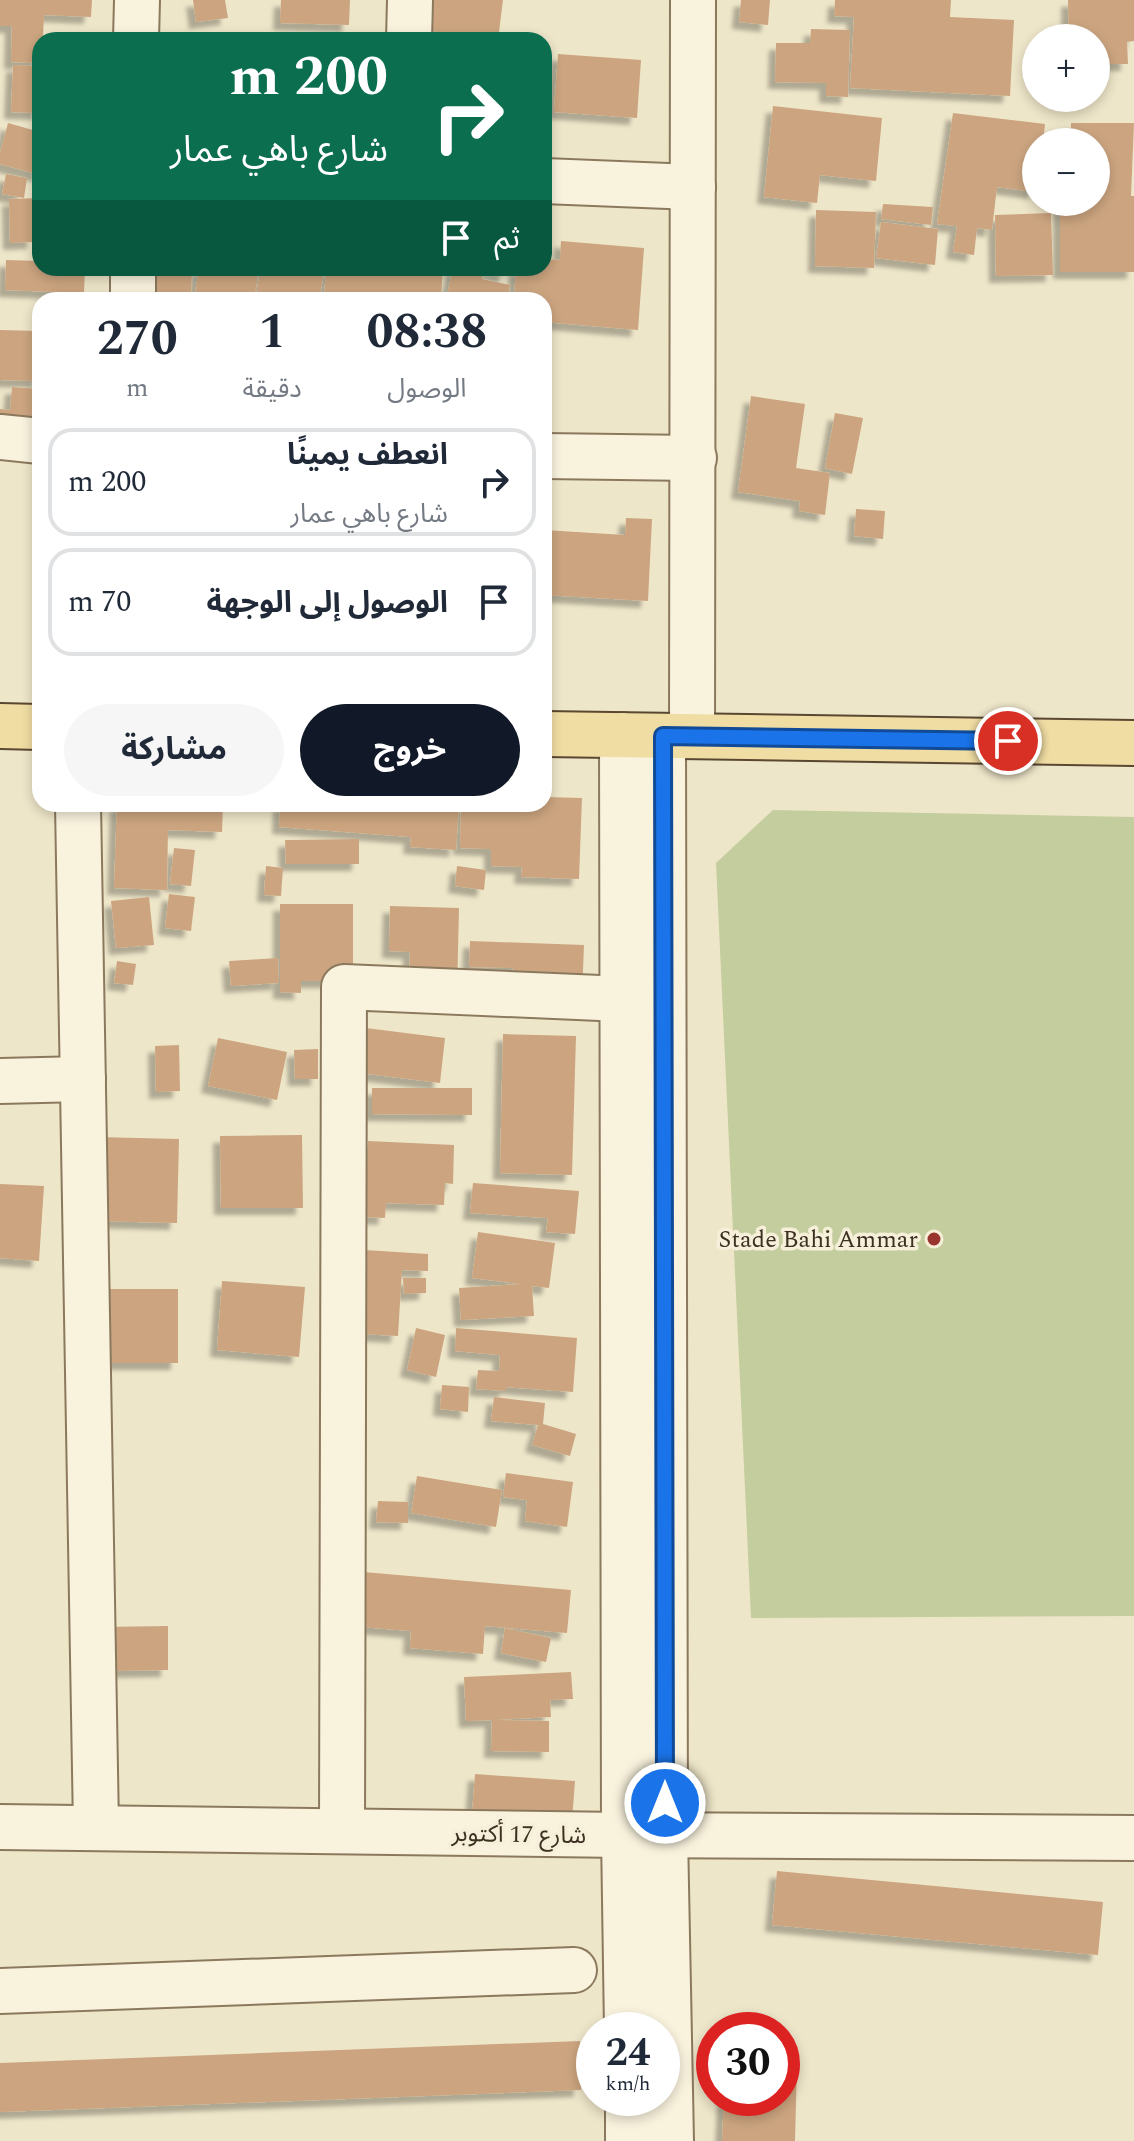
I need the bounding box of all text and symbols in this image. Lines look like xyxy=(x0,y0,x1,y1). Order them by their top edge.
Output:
map controls xyxy=(1022,24,1110,216)
button: + xyxy=(1022,24,1110,112)
text: 200 m xyxy=(229,35,388,120)
icon: right xyxy=(416,64,520,168)
text: شارع باهي عمار xyxy=(170,123,388,178)
button: − xyxy=(1022,128,1110,216)
icon: arrive xyxy=(434,216,478,260)
text: ثم xyxy=(494,216,520,262)
text: 1 xyxy=(259,296,286,369)
text: 08:38 xyxy=(367,296,487,369)
text: 270 xyxy=(97,303,178,376)
text: m xyxy=(126,368,148,408)
text: دقيقة xyxy=(243,369,302,409)
text: الوصول xyxy=(387,369,466,409)
text: انعطف يمينًا xyxy=(287,432,448,478)
text: 200 m xyxy=(68,459,146,505)
icon: right xyxy=(472,460,516,504)
text: شارع باهي عمار xyxy=(290,494,448,534)
text: 70 m xyxy=(68,579,131,625)
text: الوصول إلى الوجهة xyxy=(206,580,448,626)
icon: arrive xyxy=(472,580,516,624)
button: مشاركة xyxy=(64,704,284,796)
button: خروج xyxy=(300,704,520,796)
pin xyxy=(974,707,1042,775)
icon: arrive xyxy=(986,719,1030,763)
place label: Stade Bahi Ammar xyxy=(719,1222,918,1258)
marker: Stade Bahi Ammar xyxy=(925,1230,943,1248)
position arrow xyxy=(623,1761,707,1845)
street label: شارع 17 أكتوبر xyxy=(450,1816,587,1854)
speed limit sign: 30 xyxy=(696,2012,800,2116)
text: 24 xyxy=(606,2023,650,2084)
text: km/h xyxy=(606,2069,651,2099)

